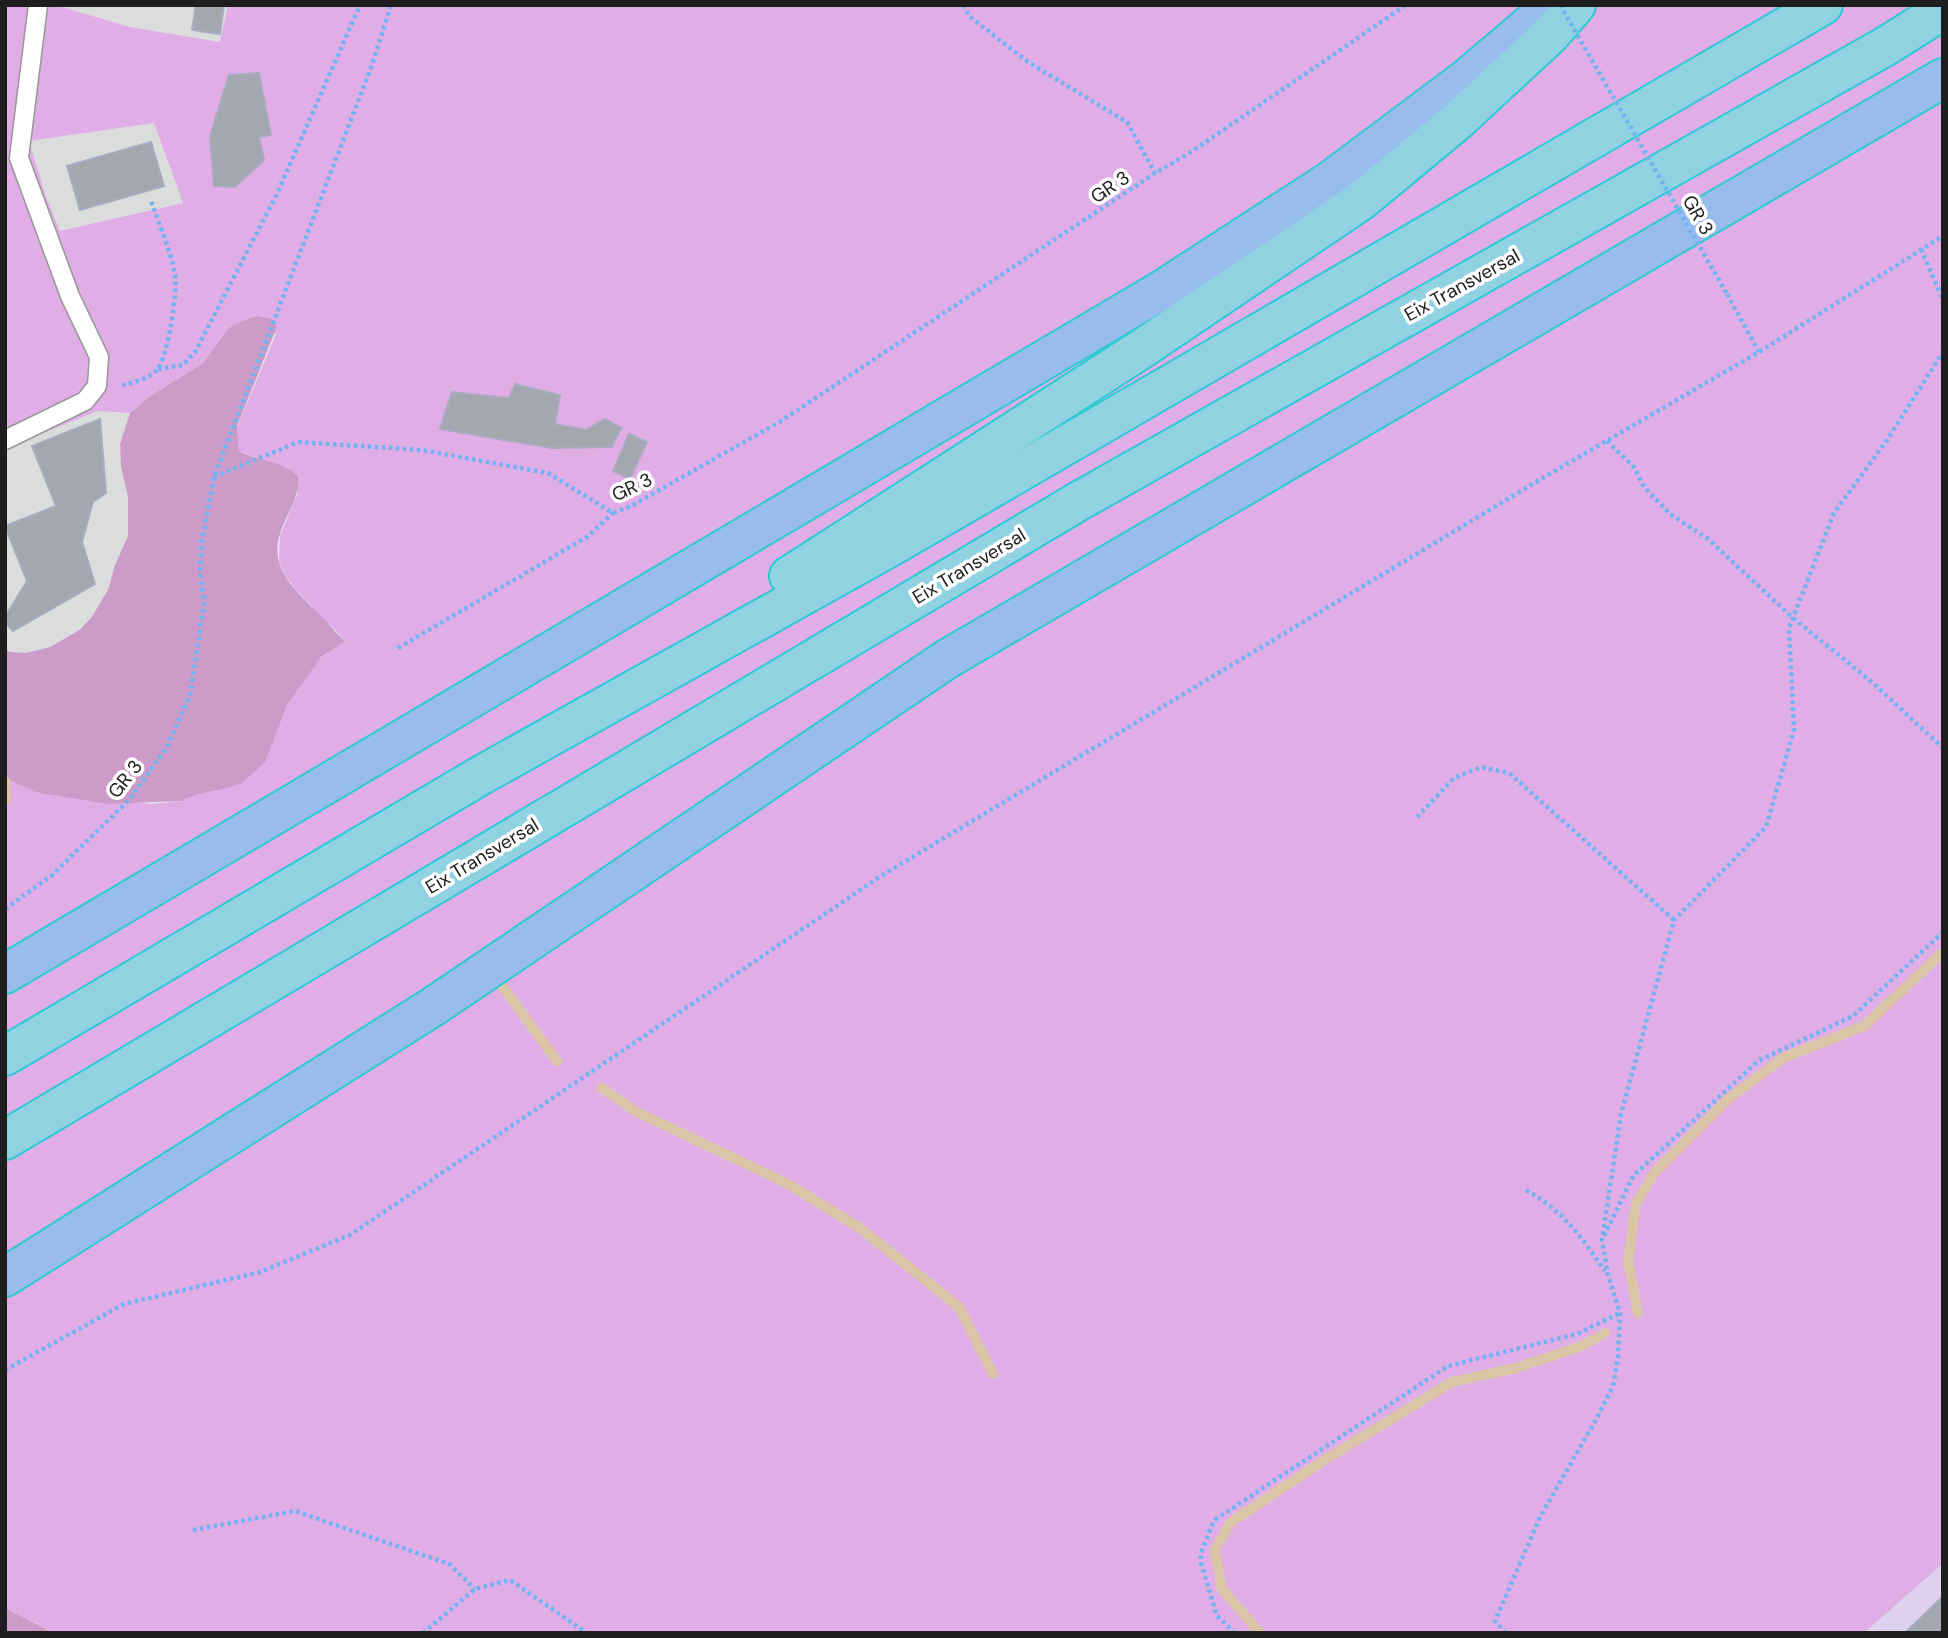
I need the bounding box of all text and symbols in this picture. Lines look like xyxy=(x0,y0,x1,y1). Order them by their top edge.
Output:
street label: GR 3 xyxy=(1086,165,1134,209)
street label: GR 3 xyxy=(1677,191,1719,239)
street label: Eix Transversal xyxy=(1400,243,1524,327)
street label: GR 3 xyxy=(608,467,656,507)
street label: Eix Transversal xyxy=(908,522,1030,610)
street label: GR 3 xyxy=(102,755,148,803)
street label: Eix Transversal xyxy=(421,812,543,900)

